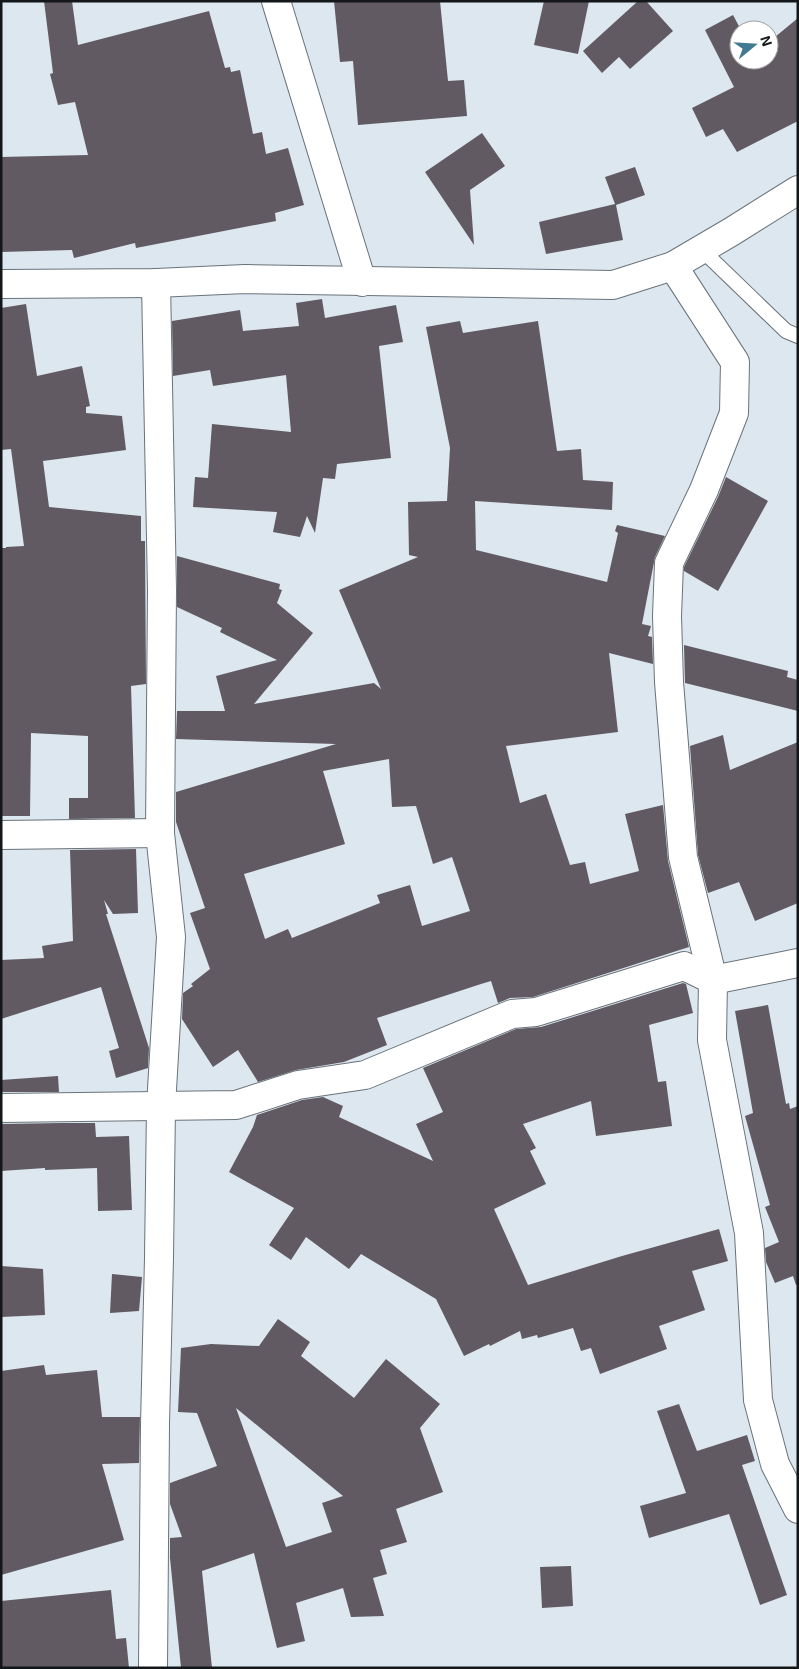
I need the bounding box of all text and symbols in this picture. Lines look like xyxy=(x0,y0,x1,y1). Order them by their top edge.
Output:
north arrow xyxy=(729,20,779,70)
text: N xyxy=(757,33,776,48)

